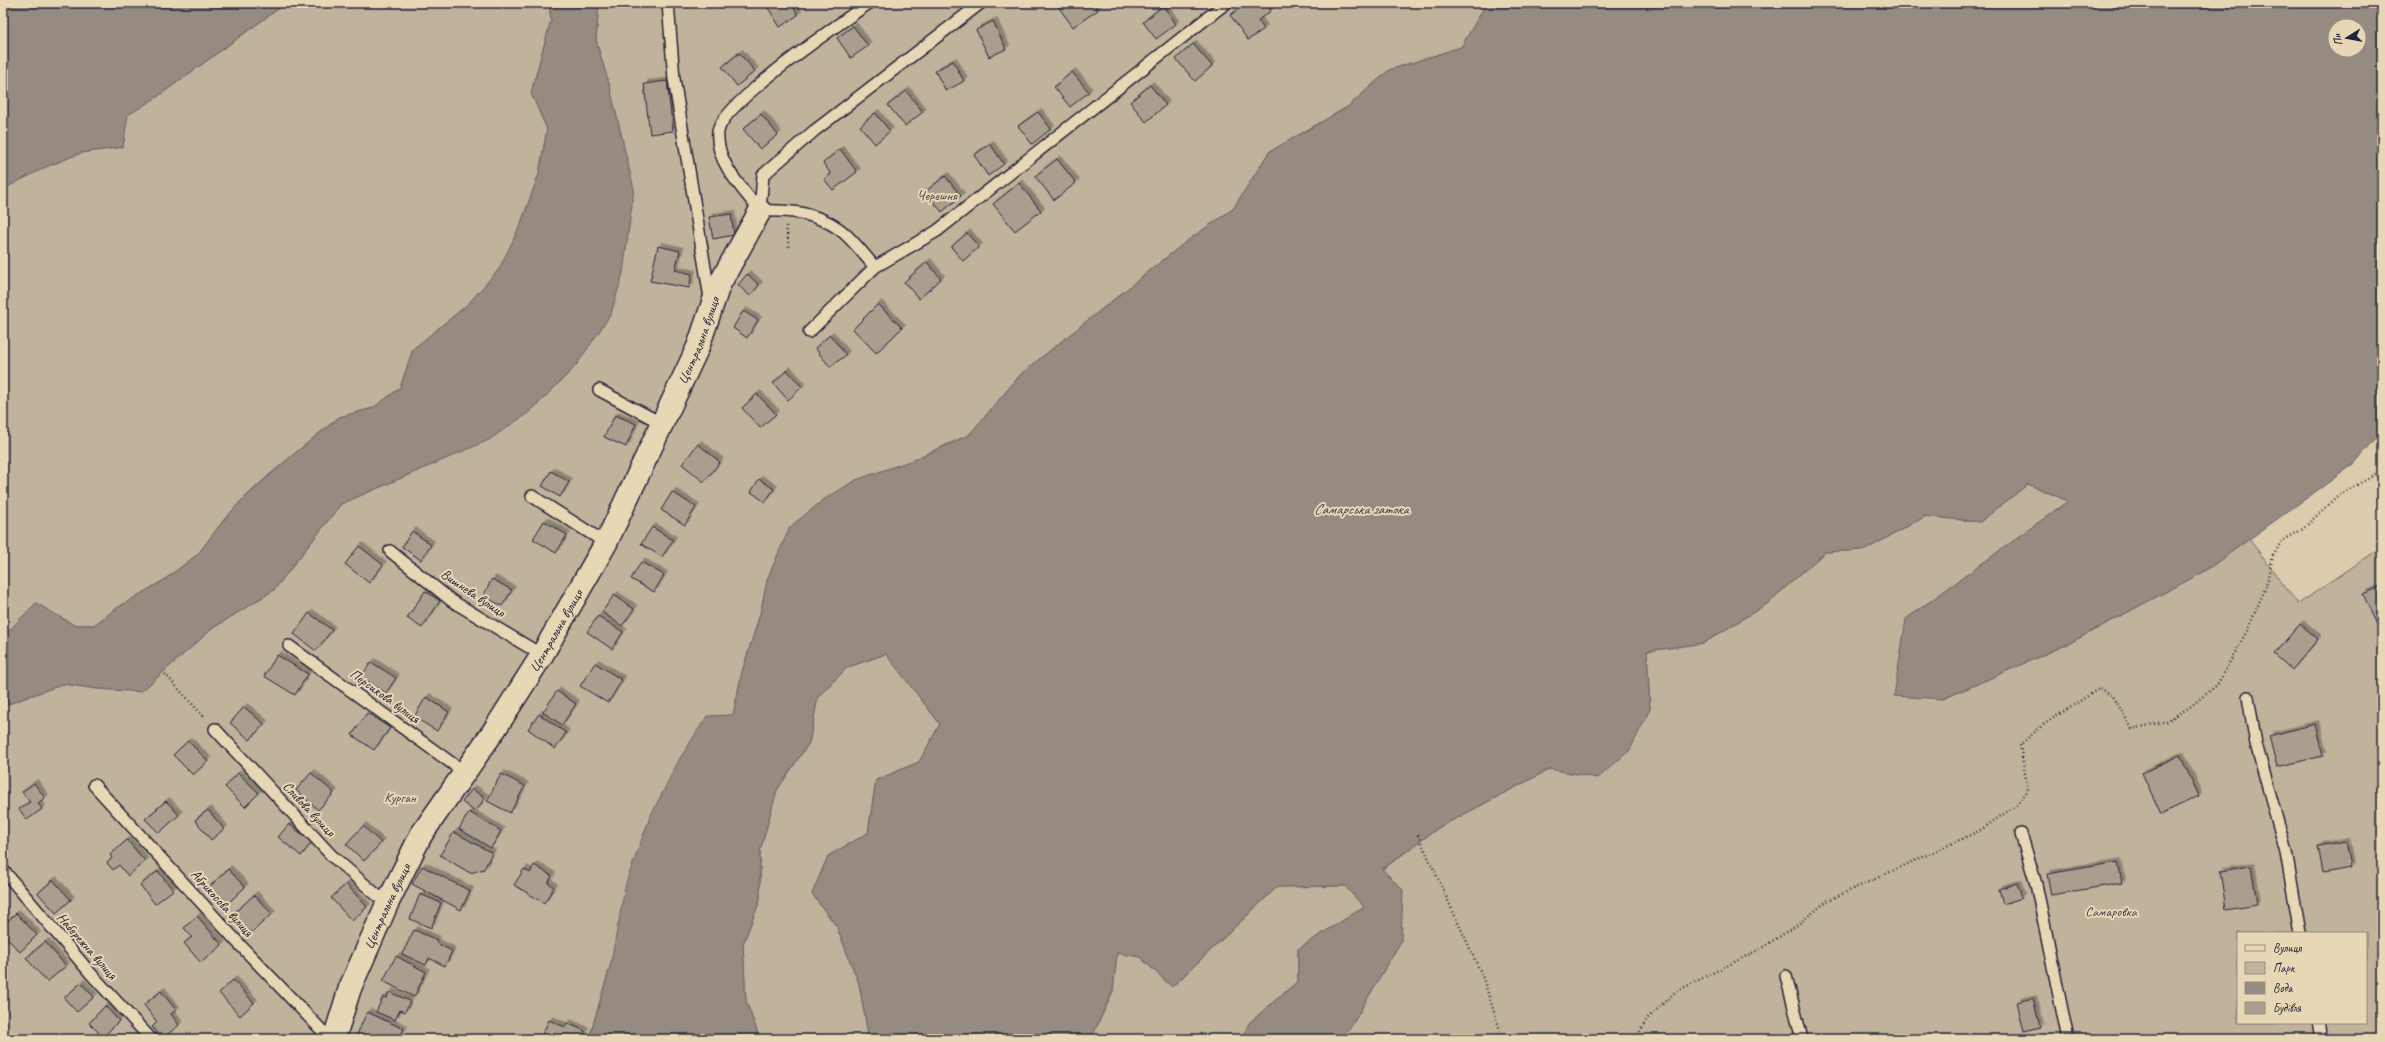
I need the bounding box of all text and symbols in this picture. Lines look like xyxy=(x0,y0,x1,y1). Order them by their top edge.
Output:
north arrow xyxy=(2327,18,2367,58)
text: Пн xyxy=(2329,32,2345,47)
park label: Черешня xyxy=(917,187,958,204)
street label: Центральна вулиця xyxy=(673,293,723,387)
water label: Самарська затока xyxy=(1314,500,1410,519)
street label: Вишнева вулиця xyxy=(438,565,509,621)
street label: Центральна вулиця xyxy=(525,585,587,675)
street label: Персикова вулиця xyxy=(347,665,424,728)
street label: Сливова вулиця xyxy=(279,778,340,841)
park label: Курган xyxy=(384,789,417,806)
street label: Центральна вулиця xyxy=(360,860,415,952)
street label: Абрикосова вулиця xyxy=(187,866,257,941)
park label: Самаровка xyxy=(2085,903,2138,920)
street label: Набережна вулиця xyxy=(53,909,121,984)
legend xyxy=(2237,932,2367,1024)
text: Вулиця xyxy=(2273,940,2302,956)
text: Парк xyxy=(2273,960,2296,976)
text: Вода xyxy=(2273,980,2294,996)
text: Будівля xyxy=(2273,1000,2302,1016)

